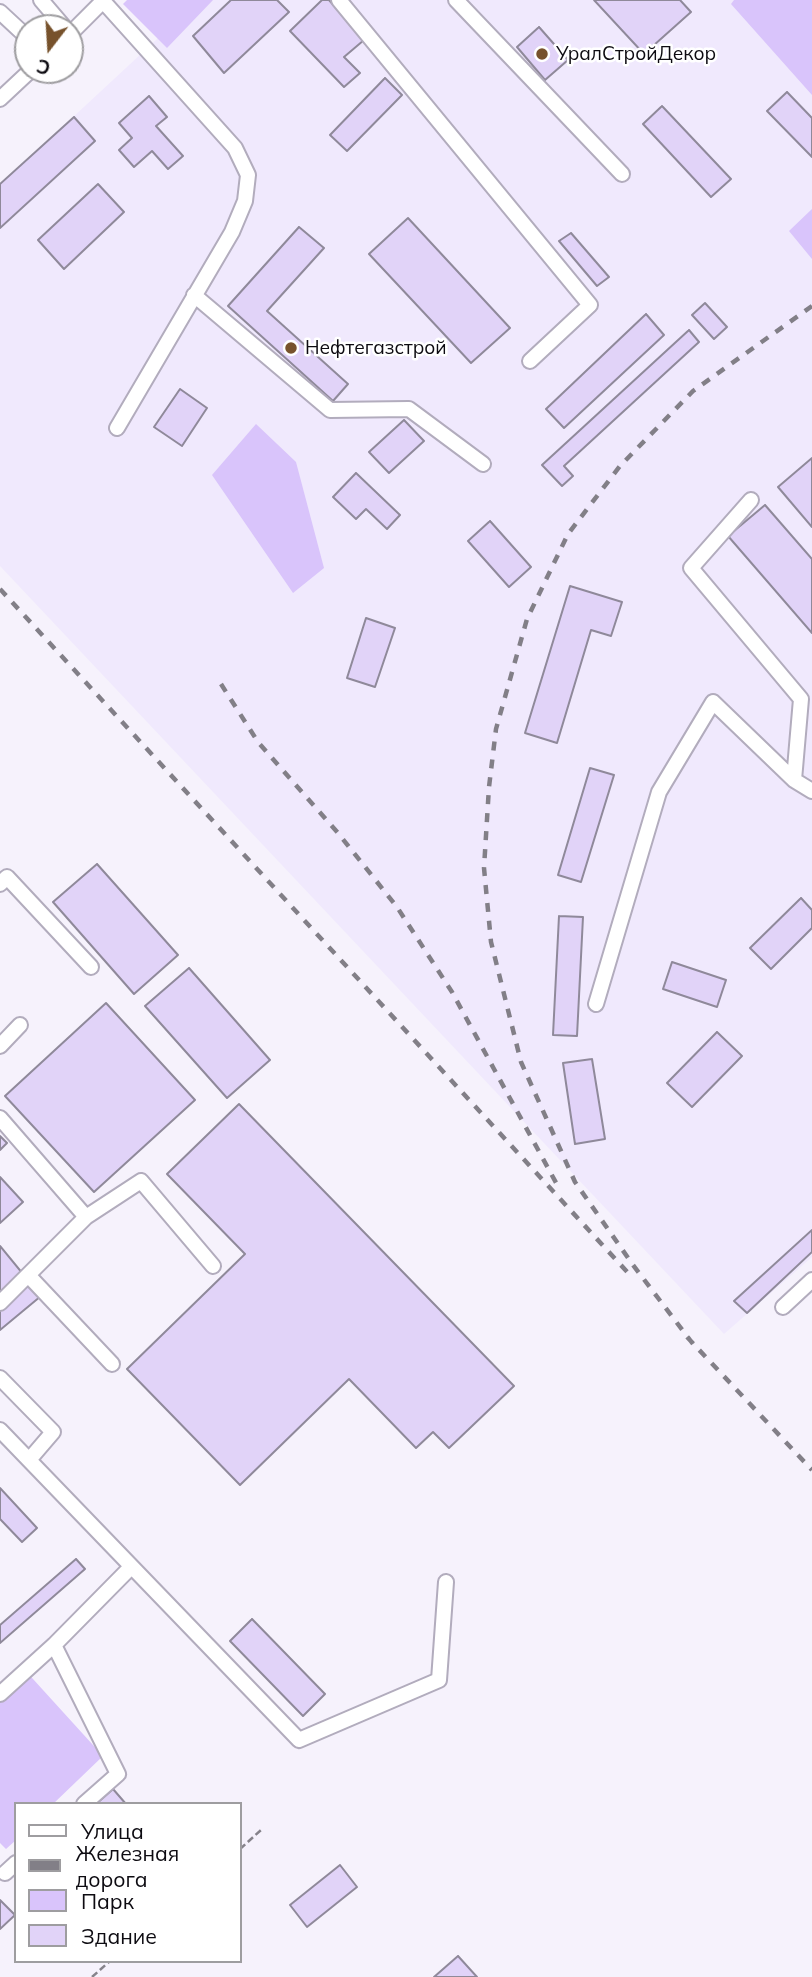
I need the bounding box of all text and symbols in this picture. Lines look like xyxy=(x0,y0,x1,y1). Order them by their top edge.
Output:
north arrow xyxy=(14,14,84,84)
place label: УралСтройДекор xyxy=(556,43,716,65)
marker: УралСтройДекор xyxy=(534,46,550,62)
text: С xyxy=(34,54,53,81)
place label: Нефтегазстрой xyxy=(305,337,447,359)
marker: Нефтегазстрой xyxy=(283,340,299,356)
legend xyxy=(14,1802,242,1963)
text: Улица xyxy=(81,1818,144,1844)
text: Железная дорога xyxy=(75,1840,179,1892)
text: Парк xyxy=(81,1888,134,1914)
text: Здание xyxy=(81,1923,157,1949)

